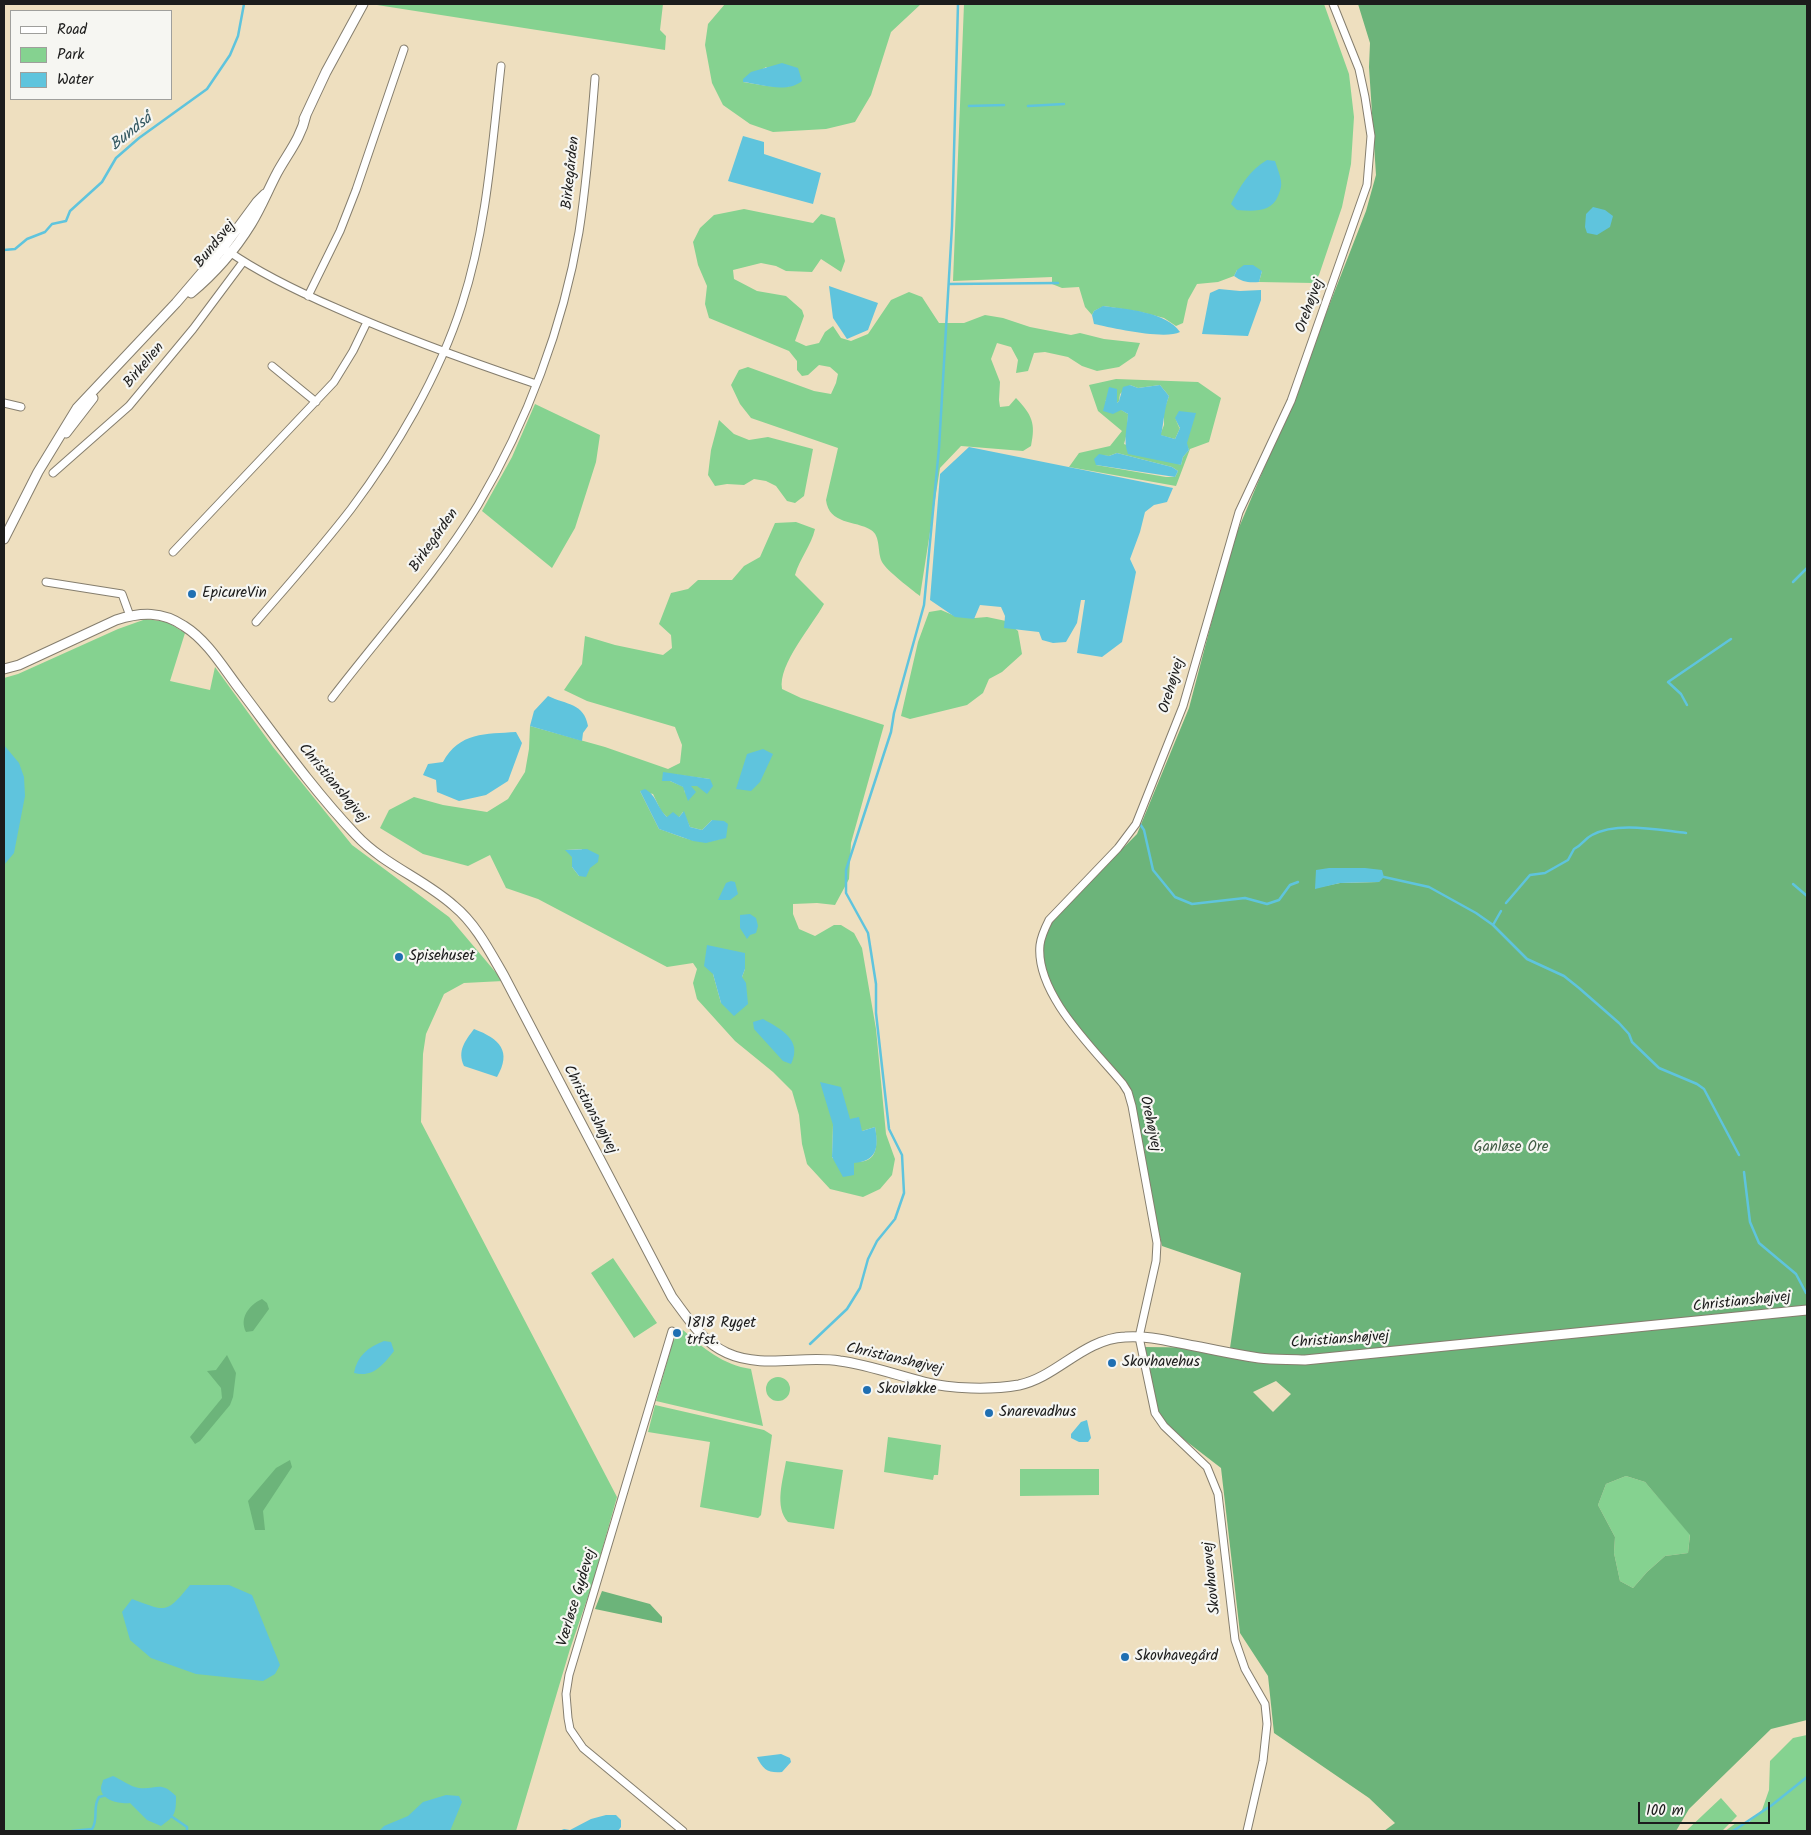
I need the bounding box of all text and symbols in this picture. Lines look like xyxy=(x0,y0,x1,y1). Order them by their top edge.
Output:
legend xyxy=(10,10,172,100)
text: Road xyxy=(57,18,87,42)
text: Park xyxy=(57,43,84,67)
text: Water xyxy=(57,68,93,92)
water label: Bundså xyxy=(107,110,157,156)
street label: Birkegården xyxy=(559,136,585,210)
street label: Bundsvej xyxy=(192,218,240,272)
street label: Orehøjvej xyxy=(1293,276,1329,336)
street label: Birkelien xyxy=(121,340,169,392)
street label: Birkegården xyxy=(407,506,463,576)
place label: EpicureVin xyxy=(202,585,267,603)
marker: EpicureVin xyxy=(186,588,198,600)
street label: Orehøjvej xyxy=(1156,656,1190,716)
street label: Christianshøjvej xyxy=(293,741,371,827)
place label: Spisehuset xyxy=(409,948,475,966)
marker: Spisehuset xyxy=(393,951,405,963)
street label: Christianshøjvej xyxy=(558,1062,620,1158)
street label: Orehøjvej xyxy=(1134,1094,1164,1154)
park label: Ganløse Ore xyxy=(1474,1139,1548,1157)
street label: Christianshøjvej xyxy=(1692,1289,1792,1317)
place label: 1818 Ryget trfst. xyxy=(687,1315,756,1350)
marker: 1818 Ryget trfst. xyxy=(671,1327,683,1339)
street label: Christianshøjvej xyxy=(1290,1329,1390,1353)
street label: Christianshøjvej xyxy=(844,1340,944,1380)
place label: Skovhavehus xyxy=(1122,1354,1200,1372)
marker: Skovhavehus xyxy=(1106,1357,1118,1369)
place label: Skovløkke xyxy=(877,1381,936,1399)
marker: Skovløkke xyxy=(861,1384,873,1396)
place label: Snarevadhus xyxy=(999,1404,1076,1422)
marker: Snarevadhus xyxy=(983,1407,995,1419)
street label: Skovhavevej xyxy=(1200,1541,1226,1615)
street label: Værløse Gydevej xyxy=(555,1547,601,1649)
place label: Skovhavegård xyxy=(1135,1648,1218,1666)
marker: Skovhavegård xyxy=(1119,1651,1131,1663)
scale bar xyxy=(1641,1792,1774,1824)
text: 100 m xyxy=(1646,1799,1684,1823)

